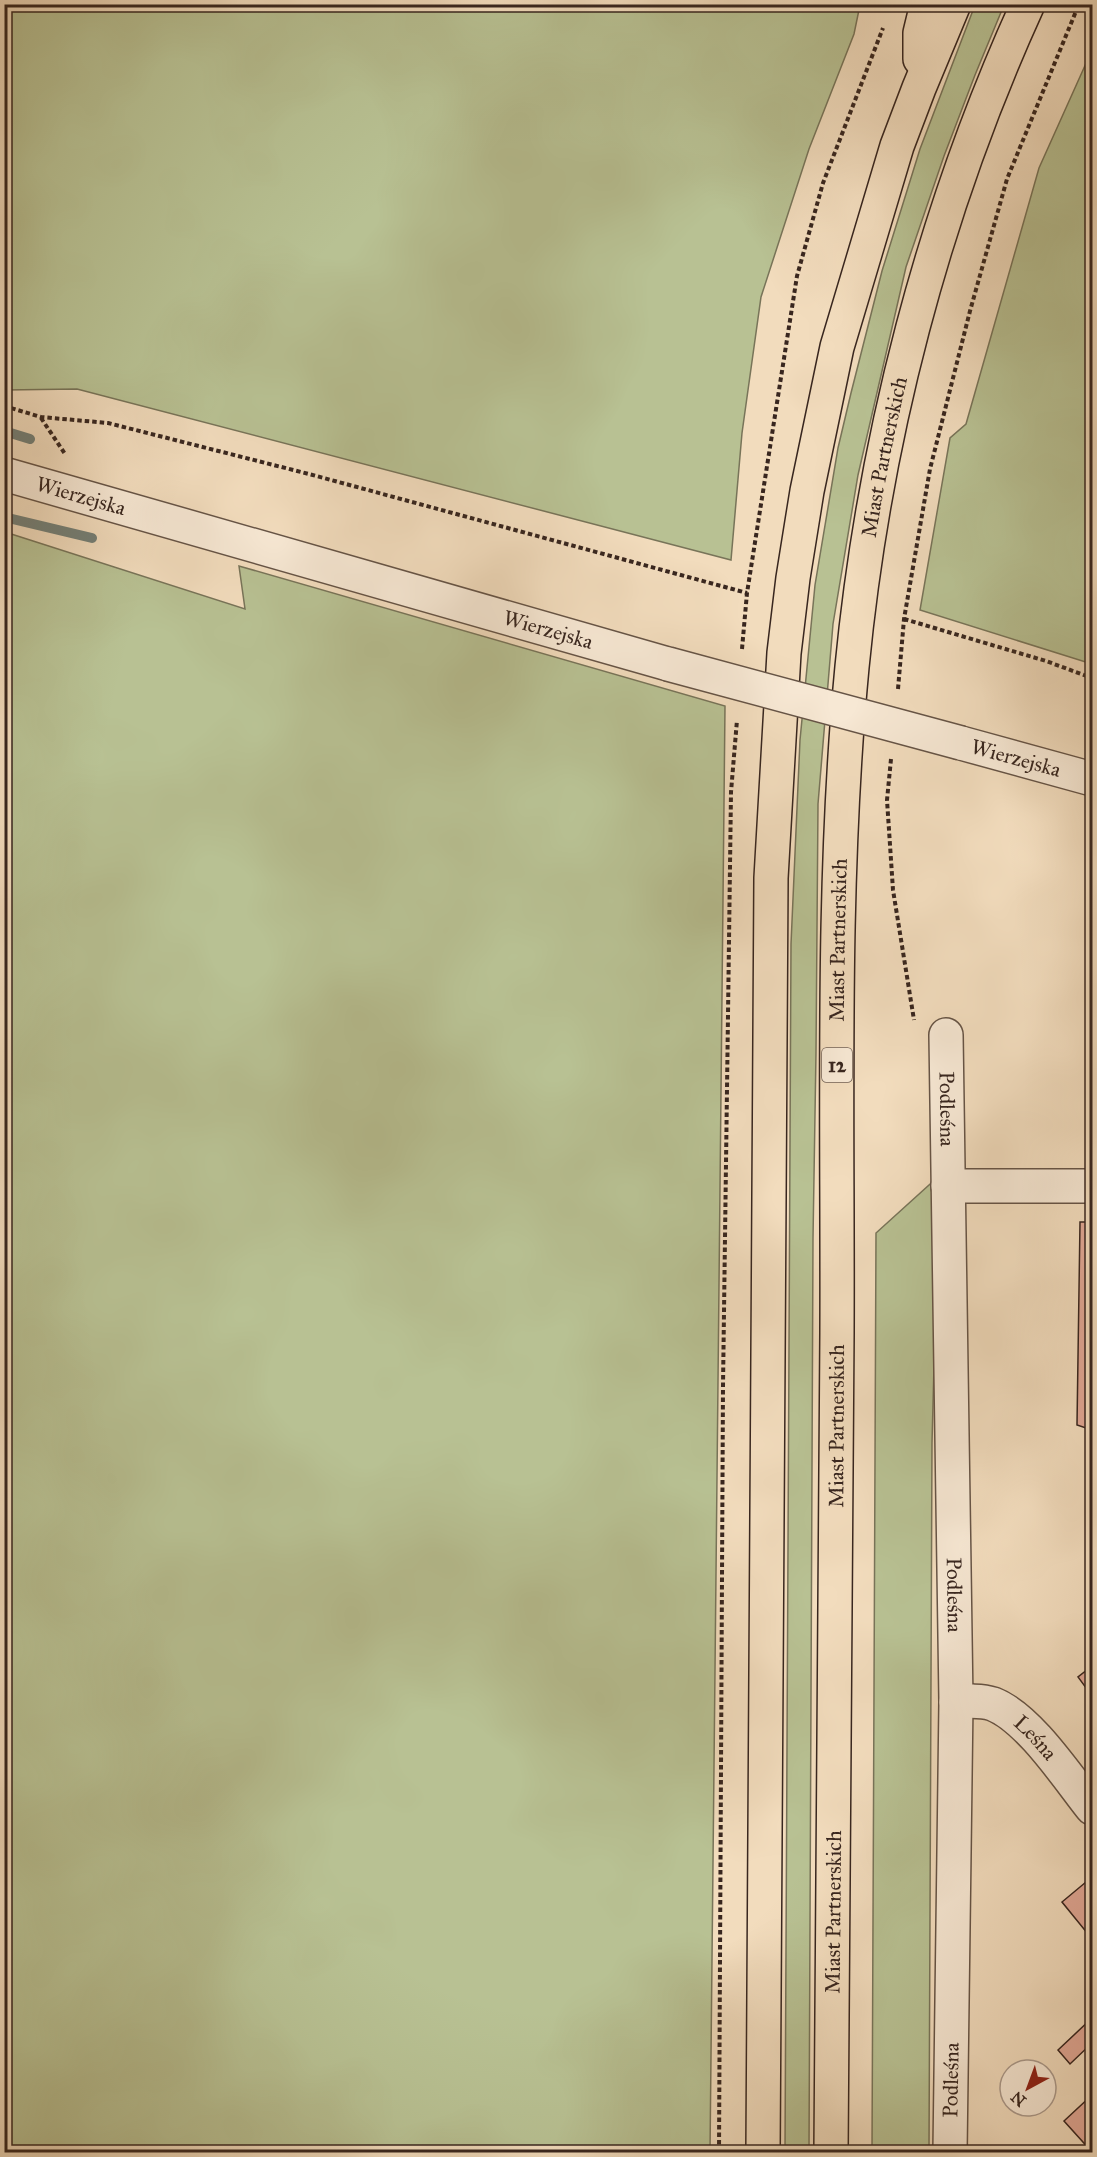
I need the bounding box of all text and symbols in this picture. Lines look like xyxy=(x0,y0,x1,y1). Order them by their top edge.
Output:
street label: Miast Partnerskich xyxy=(856,374,913,539)
street label: Wierzejska xyxy=(33,471,129,521)
street label: Wierzejska xyxy=(500,605,596,655)
street label: Wierzejska xyxy=(968,733,1064,783)
street label: Miast Partnerskich xyxy=(824,858,853,1022)
road number: 12 xyxy=(822,1048,852,1082)
street label: Podleśna xyxy=(934,1071,961,1147)
street label: Miast Partnerskich xyxy=(823,1344,850,1508)
street label: Podleśna xyxy=(941,1557,968,1633)
street label: Leśna xyxy=(1008,1709,1063,1765)
street label: Miast Partnerskich xyxy=(820,1830,847,1994)
street label: Podleśna xyxy=(937,2042,965,2118)
north arrow xyxy=(998,2058,1058,2118)
text: N xyxy=(1007,2087,1030,2111)

